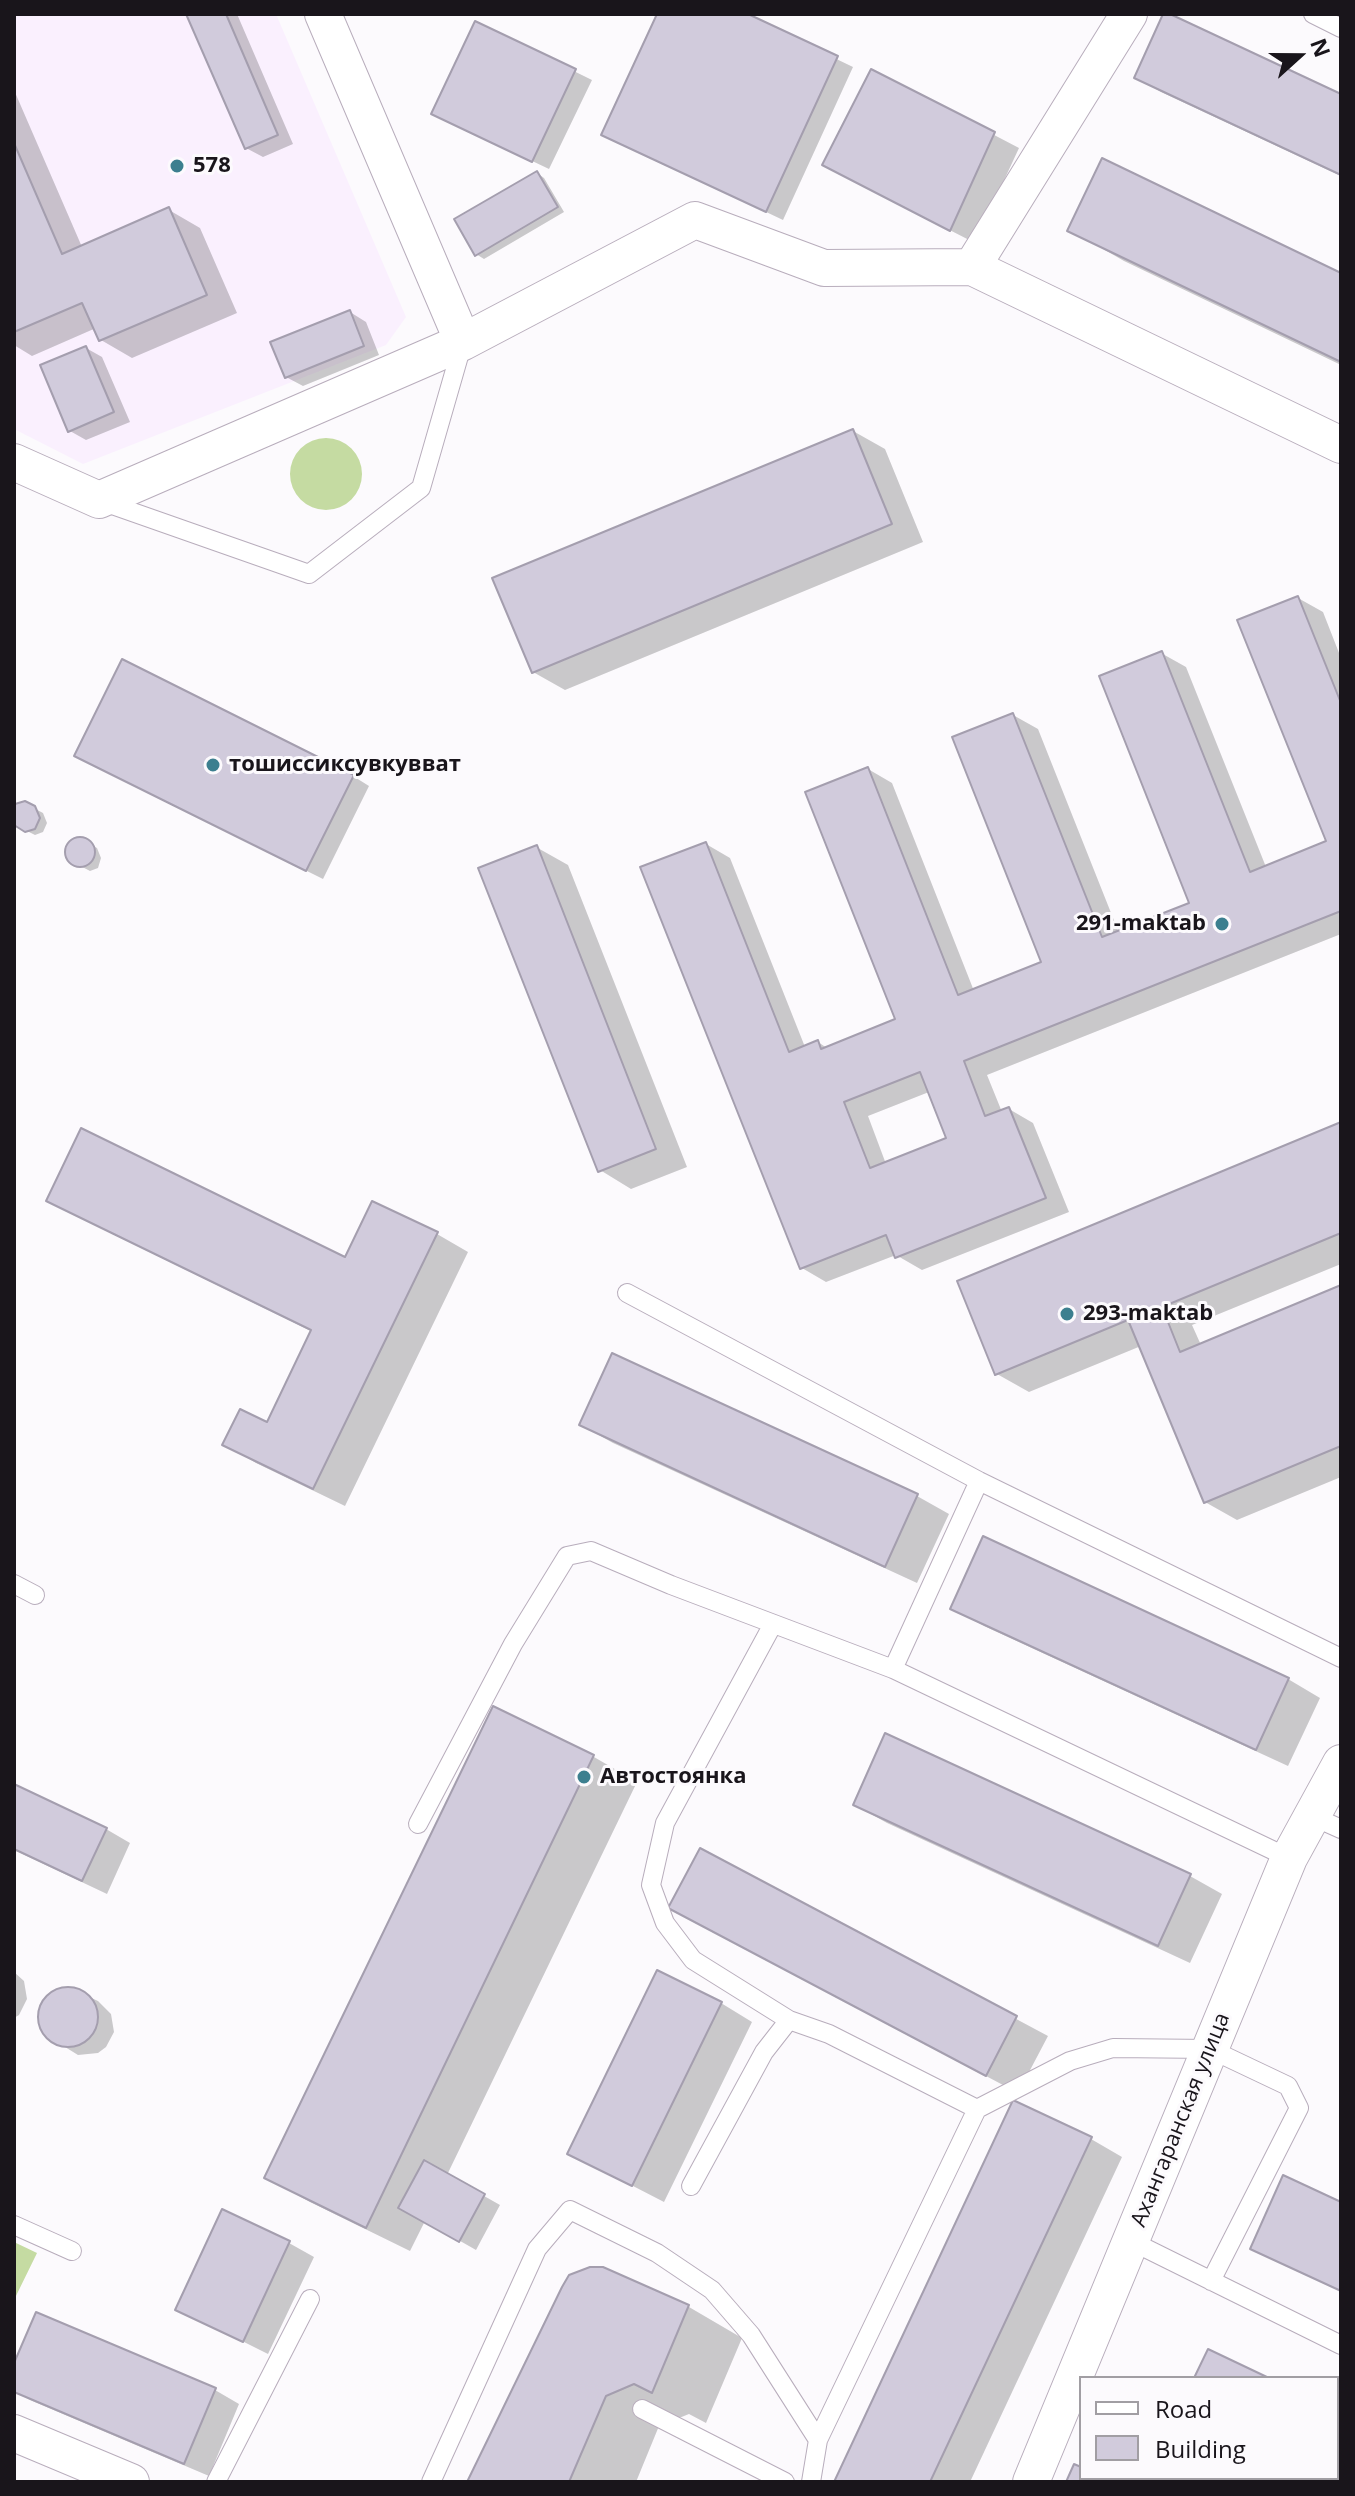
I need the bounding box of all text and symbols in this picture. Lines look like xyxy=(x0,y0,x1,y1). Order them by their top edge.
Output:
north arrow xyxy=(1259,16,1339,96)
text: N xyxy=(1304,34,1339,61)
place label: 578 xyxy=(193,153,231,179)
marker: 578 xyxy=(168,157,186,175)
place label: тошиссиксувкувват xyxy=(229,752,461,778)
marker: тошиссиксувкувват xyxy=(204,756,222,774)
place label: 291-maktab xyxy=(1076,911,1206,937)
marker: 291-maktab xyxy=(1213,915,1231,933)
place label: 293-maktab xyxy=(1083,1301,1213,1327)
marker: 293-maktab xyxy=(1058,1305,1076,1323)
place label: Автостоянка xyxy=(600,1764,746,1790)
marker: Автостоянка xyxy=(575,1768,593,1786)
street label: Ахангаранская улица xyxy=(1126,2009,1236,2231)
legend xyxy=(1079,2376,1339,2480)
text: Road xyxy=(1155,2392,1212,2425)
text: Building xyxy=(1155,2432,1246,2465)

